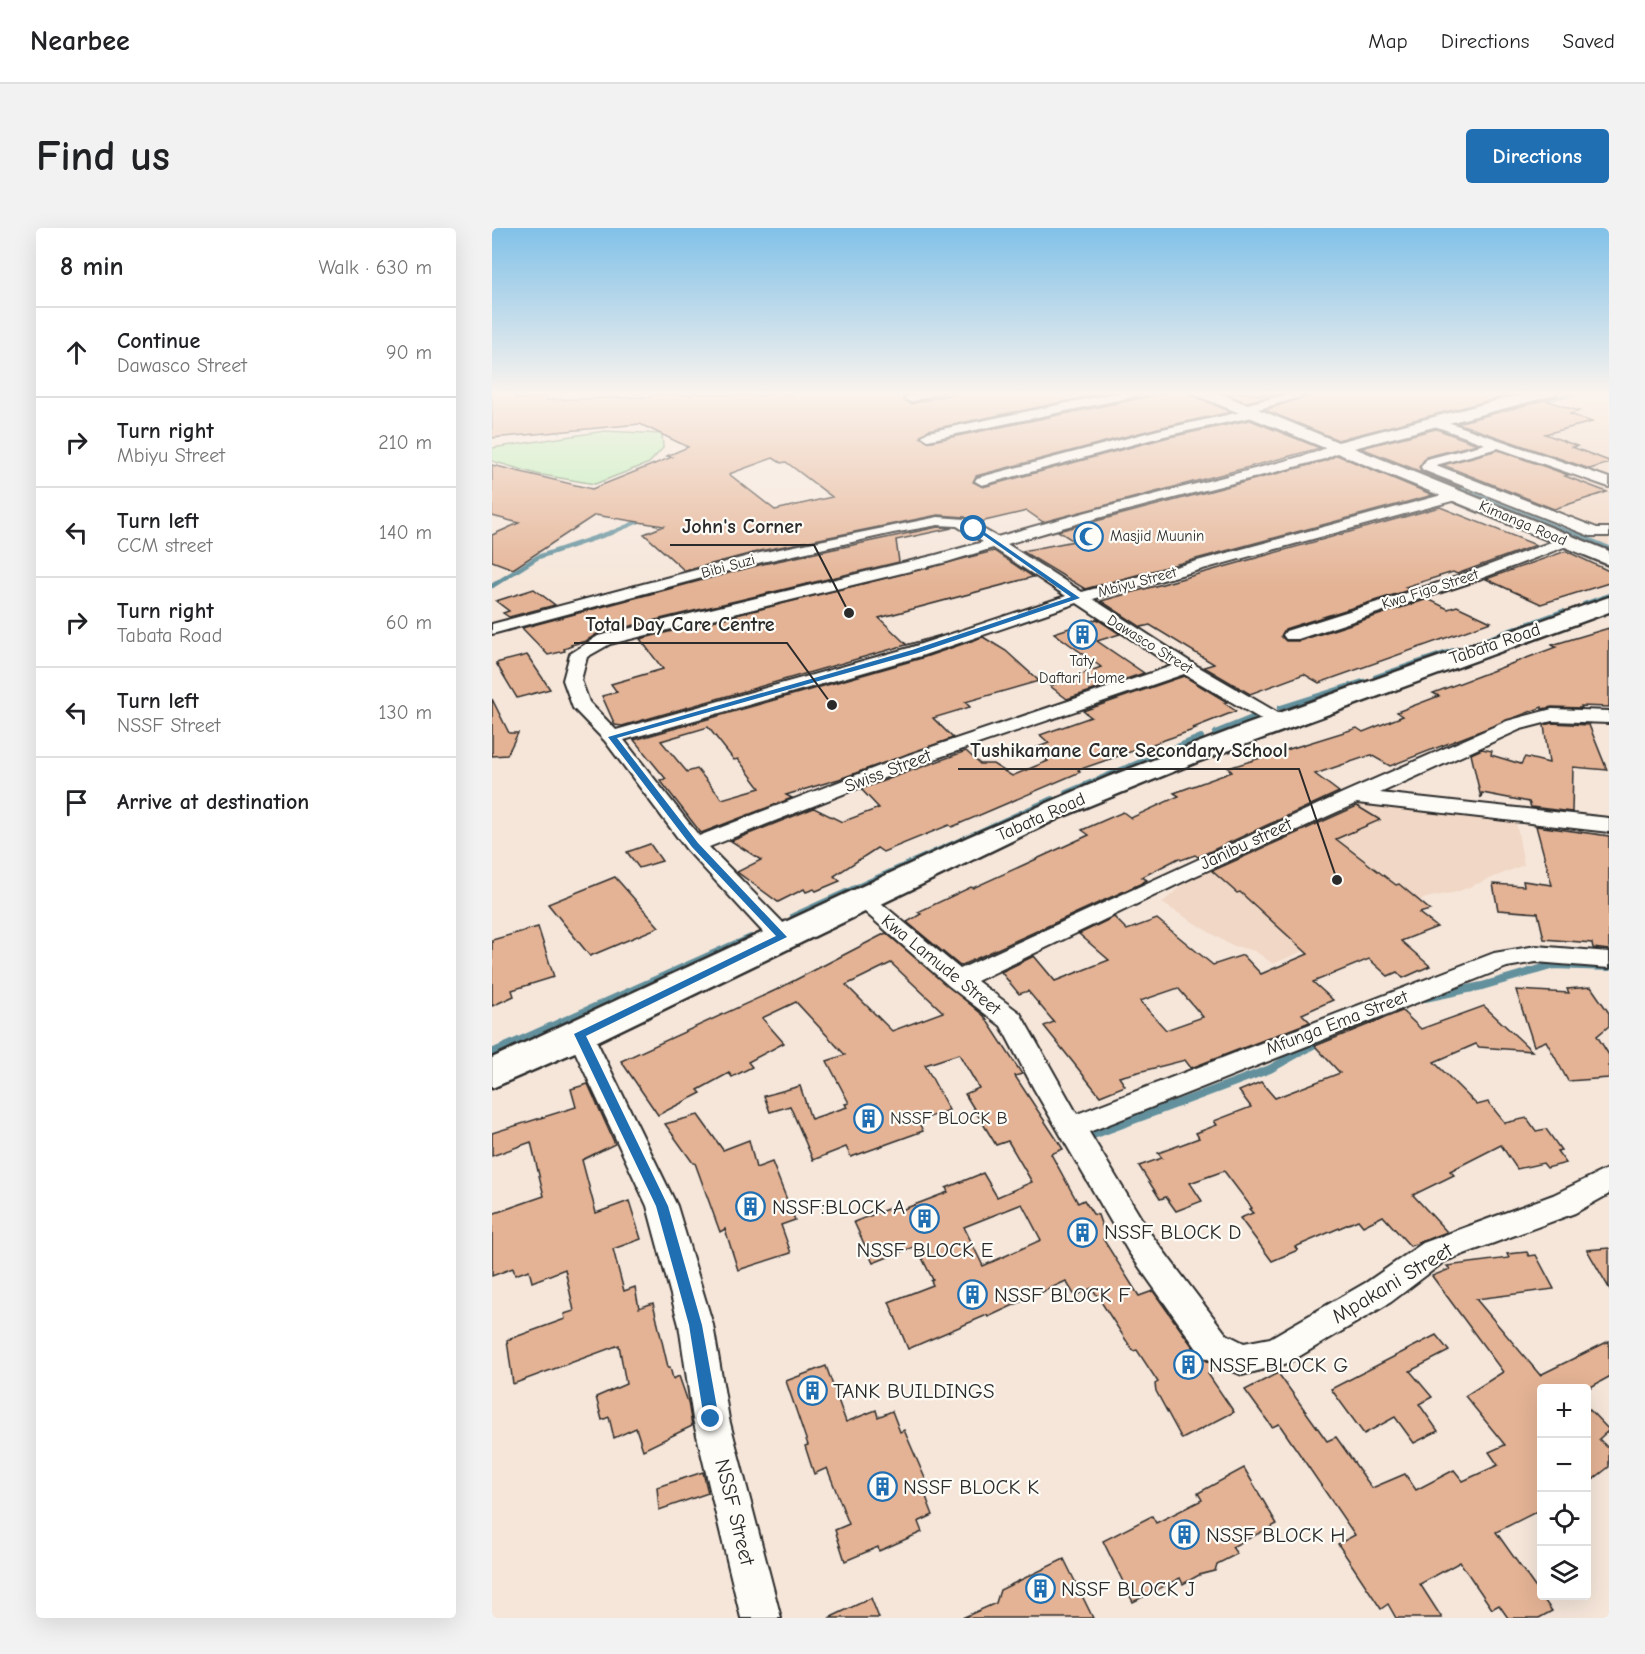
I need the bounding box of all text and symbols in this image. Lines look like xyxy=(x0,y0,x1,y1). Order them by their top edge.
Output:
text: Nearbee xyxy=(30,25,130,57)
text: Map xyxy=(1368,29,1408,53)
text: Directions xyxy=(1441,29,1530,53)
text: Saved xyxy=(1563,29,1615,53)
button: Directions xyxy=(1466,129,1609,183)
text: Find us xyxy=(36,132,170,181)
text: 8 min xyxy=(60,252,124,282)
text: Walk · 630 m xyxy=(318,256,432,279)
text: Continue xyxy=(117,328,200,354)
icon: ahead xyxy=(60,336,93,369)
text: 90 m xyxy=(386,341,432,364)
text: Dawasco Street xyxy=(117,354,247,377)
text: Turn right xyxy=(117,418,214,444)
icon: right xyxy=(60,426,93,459)
text: 210 m xyxy=(378,431,432,454)
text: Mbiyu Street xyxy=(117,444,225,467)
street label: Kimanga Road xyxy=(1477,496,1569,550)
callout: John's Corner xyxy=(670,507,814,545)
text: Turn left xyxy=(117,508,199,534)
text: John's Corner xyxy=(682,515,802,538)
route start xyxy=(960,515,986,541)
icon: left xyxy=(60,516,93,549)
mosque icon: Masjid Muunin xyxy=(1073,520,1105,552)
text: 140 m xyxy=(379,521,432,544)
place label: Masjid Muunin xyxy=(1110,527,1204,545)
text: CCM street xyxy=(117,534,212,557)
street label: Bibi Suzi xyxy=(699,550,757,582)
street label: Mbiyu Street xyxy=(1096,563,1179,601)
street label: Kwa Figo Street xyxy=(1379,565,1481,613)
text: Turn right xyxy=(117,598,214,624)
callout: Total Day Care Centre xyxy=(574,605,787,643)
icon: right xyxy=(60,606,93,639)
text: 60 m xyxy=(386,611,432,634)
street label: Dawasco Street xyxy=(1104,611,1197,678)
text: Total Day Care Centre xyxy=(585,613,775,636)
building icon: Taty Daftari Home xyxy=(1066,618,1098,650)
street label: Tabata Road xyxy=(1447,619,1543,669)
text: Tabata Road xyxy=(117,624,222,647)
place label: Taty Daftari Home xyxy=(1039,652,1125,687)
text: Turn left xyxy=(117,688,199,714)
icon: left xyxy=(60,696,93,729)
text: 130 m xyxy=(379,701,432,724)
text: NSSF Street xyxy=(117,714,221,737)
callout: Tushikamane Care Secondary School xyxy=(958,731,1299,769)
text: Tushikamane Care Secondary School xyxy=(970,739,1288,762)
street label: Swiss Street xyxy=(842,745,935,797)
icon: arrive xyxy=(60,786,93,819)
street label: Tabata Road xyxy=(993,788,1089,846)
text: Arrive at destination xyxy=(117,789,309,815)
street label: Janibu street xyxy=(1197,813,1296,874)
street label: Kwa Lamude Street xyxy=(877,910,1006,1020)
street label: Mfunga Ema Street xyxy=(1263,986,1412,1060)
building icon: NSSF BLOCK B xyxy=(853,1102,885,1134)
place label: NSSF BLOCK B xyxy=(890,1108,1008,1129)
building icon: NSSF:BLOCK A xyxy=(735,1191,767,1223)
place label: NSSF:BLOCK A xyxy=(772,1195,905,1219)
building icon: NSSF BLOCK E xyxy=(909,1203,941,1235)
building icon: NSSF BLOCK D xyxy=(1067,1216,1099,1248)
place label: NSSF BLOCK D xyxy=(1104,1220,1241,1244)
street label: Mpakani Street xyxy=(1327,1237,1457,1328)
place label: NSSF BLOCK E xyxy=(857,1238,993,1262)
building icon: NSSF BLOCK F xyxy=(957,1279,989,1311)
place label: NSSF BLOCK F xyxy=(994,1283,1130,1307)
building icon: NSSF BLOCK G xyxy=(1172,1349,1204,1381)
place label: NSSF BLOCK G xyxy=(1209,1353,1348,1377)
building icon: TANK BUILDINGS xyxy=(796,1375,828,1407)
place label: TANK BUILDINGS xyxy=(833,1379,994,1403)
map controls xyxy=(1537,1384,1591,1600)
button: + xyxy=(1537,1384,1591,1438)
route end xyxy=(697,1405,723,1431)
button: − xyxy=(1537,1438,1591,1492)
street label: NSSF Street xyxy=(710,1456,760,1569)
building icon: NSSF BLOCK K xyxy=(866,1471,898,1503)
place label: NSSF BLOCK K xyxy=(903,1475,1039,1499)
button: locate xyxy=(1537,1492,1591,1546)
building icon: NSSF BLOCK H xyxy=(1169,1519,1201,1551)
place label: NSSF BLOCK H xyxy=(1206,1523,1345,1547)
button: layers xyxy=(1537,1546,1591,1600)
building icon: NSSF BLOCK J xyxy=(1024,1573,1056,1605)
place label: NSSF BLOCK J xyxy=(1061,1577,1195,1601)

